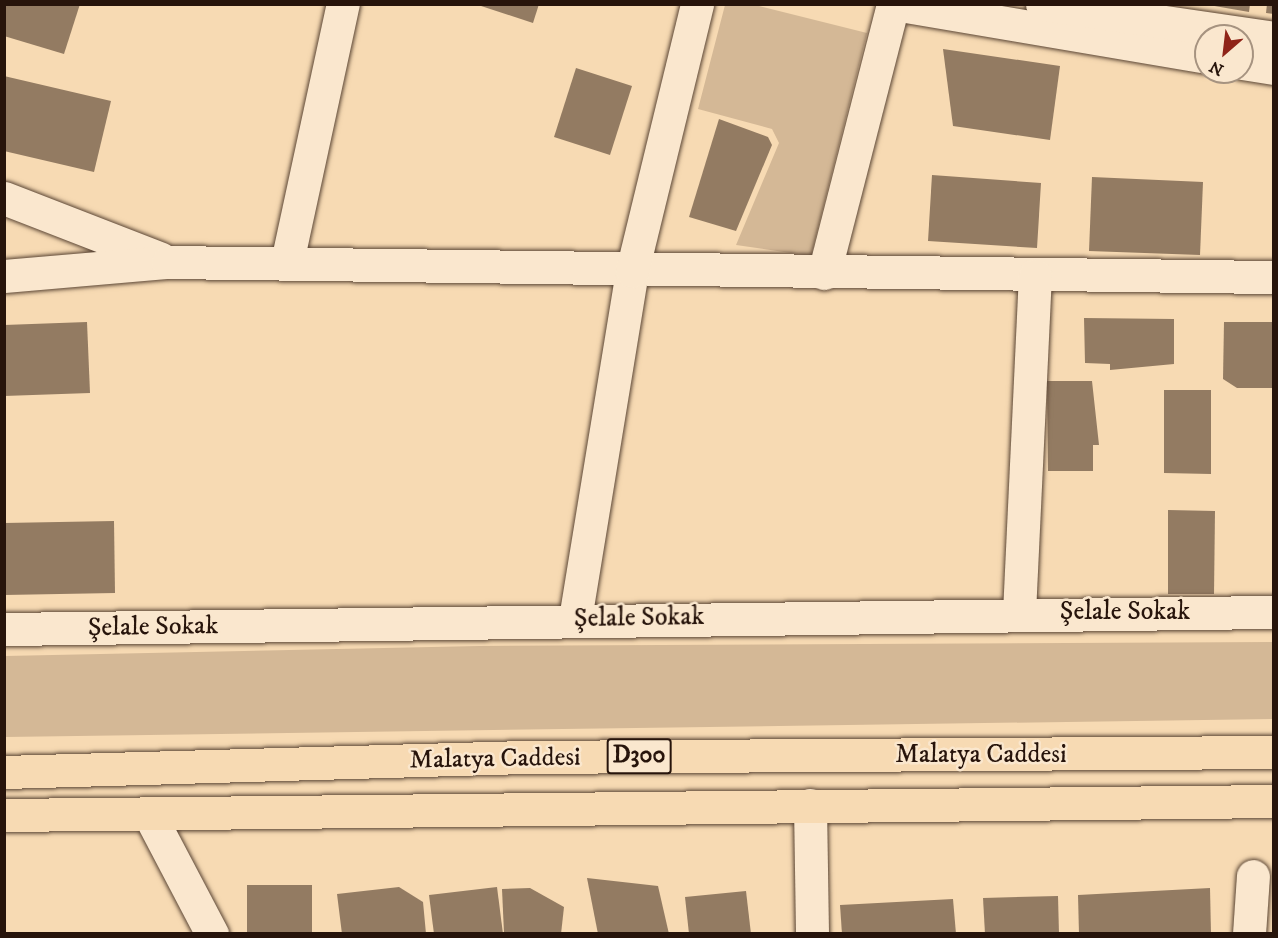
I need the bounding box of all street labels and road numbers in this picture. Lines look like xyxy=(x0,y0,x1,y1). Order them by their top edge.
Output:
street label: Şelale Sokak xyxy=(1060,596,1190,628)
street label: Şelale Sokak xyxy=(574,601,704,635)
street label: Şelale Sokak xyxy=(88,610,218,644)
road number: D300 xyxy=(606,735,672,777)
street label: Malatya Caddesi xyxy=(895,739,1067,771)
street label: Malatya Caddesi xyxy=(409,742,581,776)

